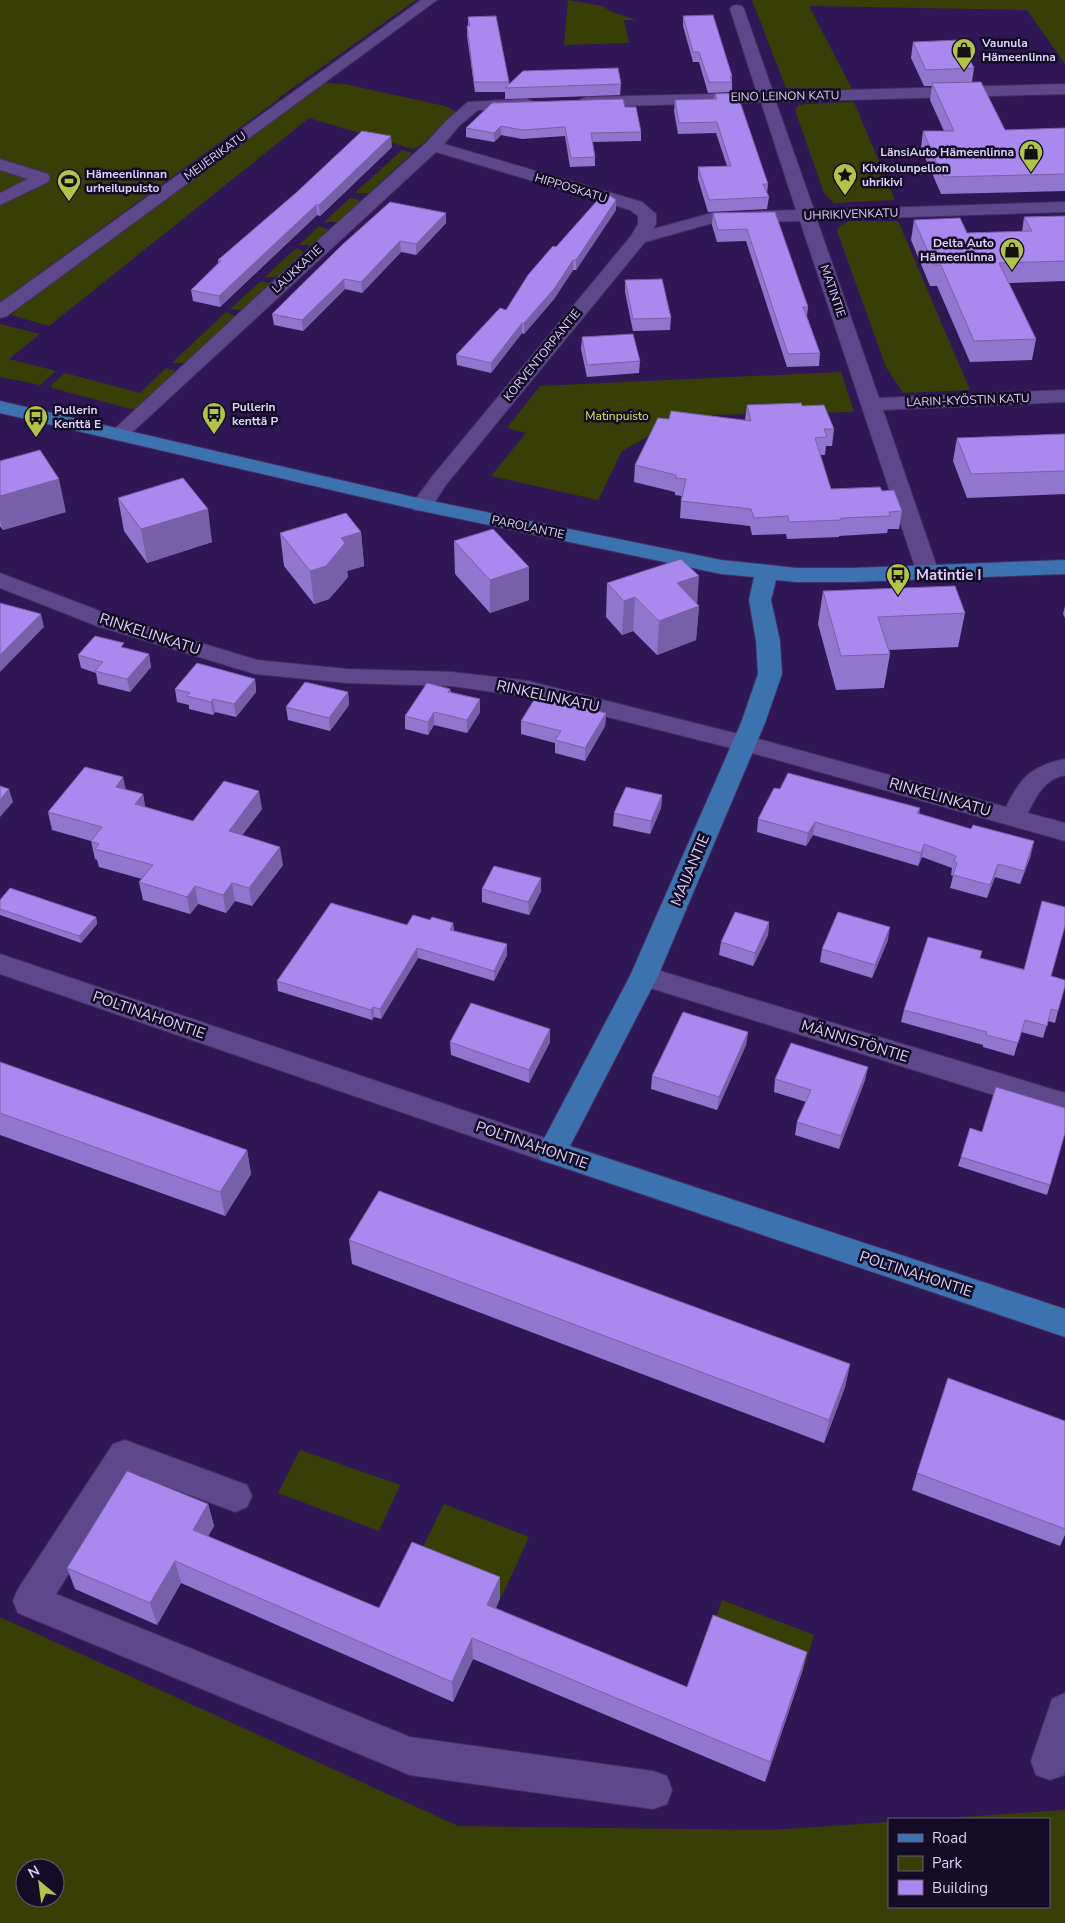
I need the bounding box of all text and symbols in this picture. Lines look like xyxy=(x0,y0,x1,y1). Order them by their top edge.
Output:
place label: Vaunula Hämeenlinna xyxy=(981,35,1056,65)
shop icon: Vaunula Hämeenlinna xyxy=(951,37,977,71)
street label: EINO LEINON KATU xyxy=(730,87,840,105)
street label: MEIJERIKATU xyxy=(181,128,249,184)
shop icon: LänsiAuto Hämeenlinna xyxy=(1018,139,1044,173)
place label: LänsiAuto Hämeenlinna xyxy=(880,144,1014,160)
place label: Kivikolunpellon uhrikivi xyxy=(862,160,949,190)
place icon: Kivikolunpellon uhrikivi xyxy=(832,162,858,196)
place label: Hämeenlinnan urheilupuisto xyxy=(86,166,167,196)
sports icon: Hämeenlinnan urheilupuisto xyxy=(56,168,82,202)
street label: HIPPOSKATU xyxy=(533,169,609,207)
street label: UHRIKIVENKATU xyxy=(803,204,899,224)
place label: Delta Auto Hämeenlinna xyxy=(920,235,994,265)
shop icon: Delta Auto Hämeenlinna xyxy=(999,237,1025,271)
street label: LAUKKATIE xyxy=(268,241,326,297)
street label: MATINTIE xyxy=(817,263,849,319)
street label: KORVENTORPANTIE xyxy=(500,306,584,404)
street label: LARIN-KYÖSTIN KATU xyxy=(906,390,1030,410)
place label: Pullerin kenttä P xyxy=(232,399,279,429)
bus stop icon: Pullerin kenttä P xyxy=(201,401,227,435)
place label: Pullerin Kenttä E xyxy=(54,402,101,432)
bus stop icon: Pullerin Kenttä E xyxy=(23,404,49,438)
park label: Matinpuisto xyxy=(585,408,649,424)
street label: PAROLANTIE xyxy=(490,511,566,543)
bus stop icon: Matintie I xyxy=(885,562,911,596)
place label: Matintie I xyxy=(916,565,982,585)
street label: RINKELINKATU xyxy=(97,608,203,660)
street label: RINKELINKATU xyxy=(495,675,601,717)
street label: RINKELINKATU xyxy=(887,773,993,821)
street label: MAIJANTIE xyxy=(666,831,714,909)
street label: POLTINAHONTIE xyxy=(90,986,208,1044)
street label: MÄNNISTÖNTIE xyxy=(799,1015,911,1067)
street label: POLTINAHONTIE xyxy=(473,1116,591,1174)
street label: POLTINAHONTIE xyxy=(857,1246,975,1302)
legend xyxy=(888,1818,1050,1908)
text: Road xyxy=(932,1828,967,1848)
text: Park xyxy=(932,1853,962,1873)
north arrow xyxy=(15,1858,65,1908)
text: N xyxy=(25,1861,43,1883)
text: Building xyxy=(932,1878,988,1898)

